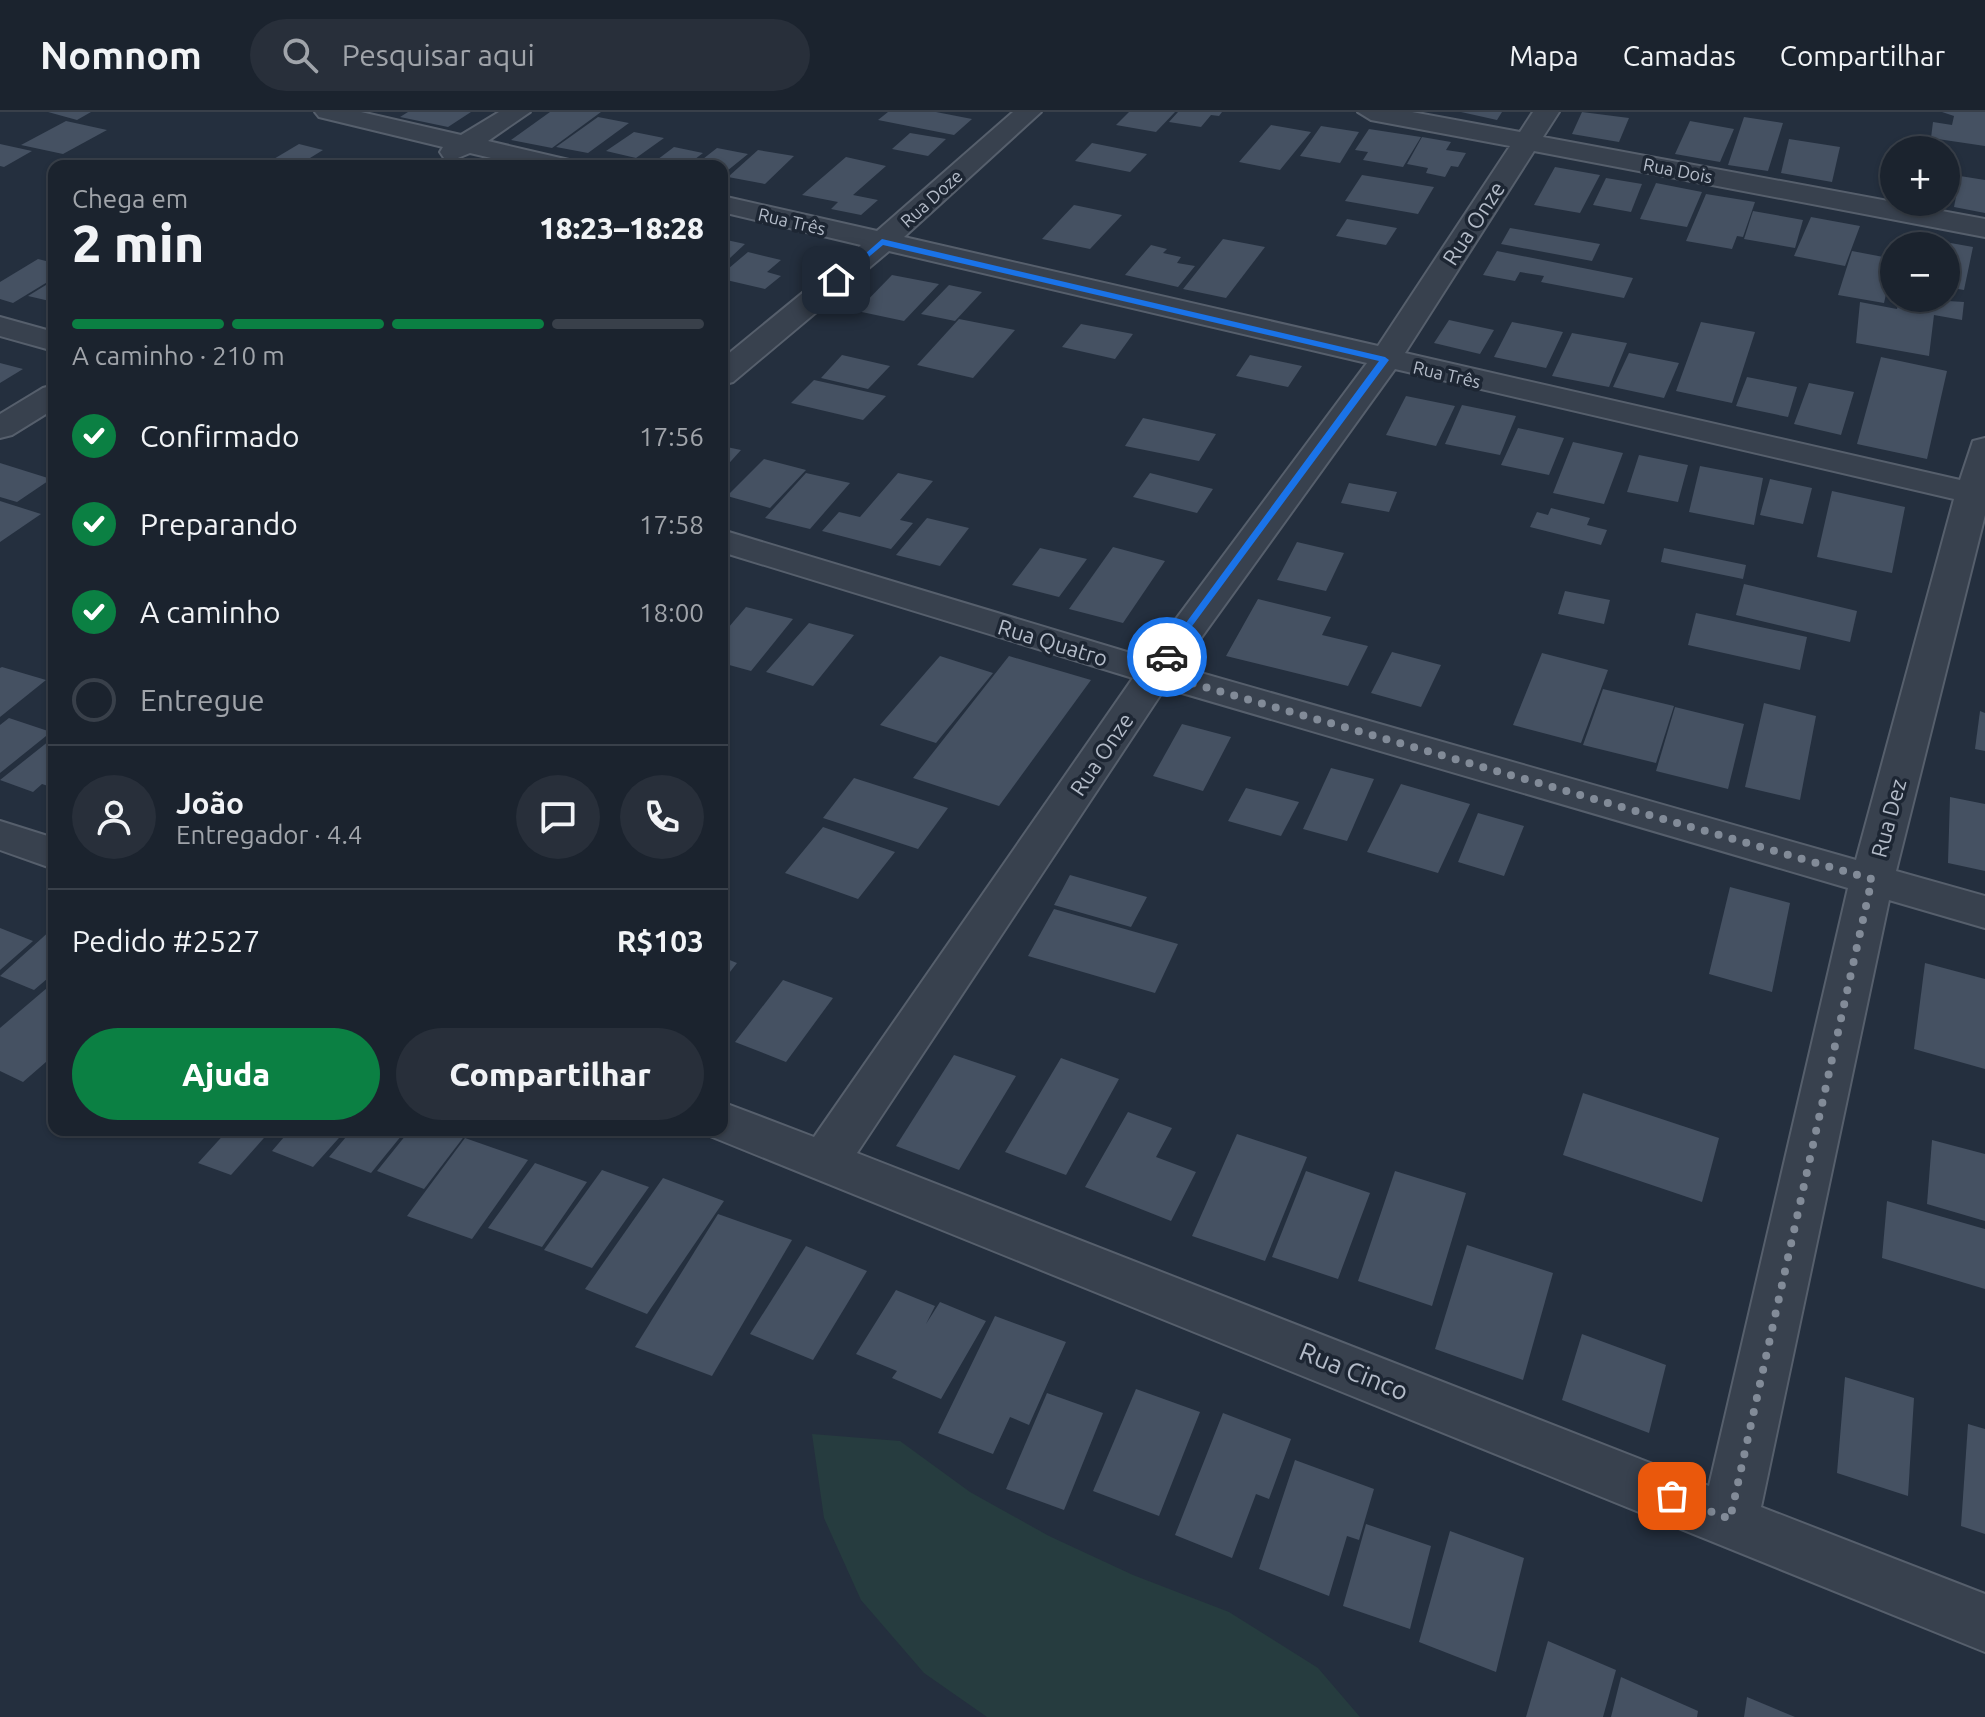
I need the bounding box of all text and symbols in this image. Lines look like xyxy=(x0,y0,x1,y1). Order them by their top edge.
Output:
search box xyxy=(250,19,810,91)
icon: search xyxy=(278,33,322,77)
text: Nomnom xyxy=(40,34,202,76)
text: Pesquisar aqui xyxy=(342,38,535,72)
text: Mapa xyxy=(1509,40,1579,71)
text: Camadas xyxy=(1623,40,1736,71)
text: Compartilhar xyxy=(1780,40,1945,71)
map controls xyxy=(1880,136,1960,312)
button: + xyxy=(1880,136,1960,216)
street label: Rua Dois xyxy=(1642,153,1715,187)
street label: Rua Doze xyxy=(896,165,966,231)
street label: Rua Onze xyxy=(1437,177,1509,269)
text: Chega em xyxy=(72,184,188,213)
street label: Rua Três xyxy=(756,204,828,239)
text: 18:23–18:28 xyxy=(539,211,704,245)
text: 2 min xyxy=(72,214,204,272)
button: − xyxy=(1880,232,1960,312)
pin xyxy=(802,246,870,314)
icon: home xyxy=(814,258,858,302)
text: A caminho · 210 m xyxy=(72,341,285,370)
street label: Rua Três xyxy=(1411,357,1483,392)
icon: check xyxy=(72,414,116,458)
text: Confirmado xyxy=(140,419,300,453)
text: 17:56 xyxy=(639,422,704,451)
icon: check xyxy=(72,502,116,546)
text: Preparando xyxy=(140,507,298,541)
text: 17:58 xyxy=(639,510,704,539)
icon: check xyxy=(72,590,116,634)
text: A caminho xyxy=(140,595,281,629)
text: 18:00 xyxy=(639,598,704,627)
street label: Rua Quatro xyxy=(995,613,1111,671)
courier xyxy=(1127,617,1207,697)
icon: car xyxy=(1145,635,1189,679)
text: Entregue xyxy=(140,683,265,717)
street label: Rua Onze xyxy=(1064,708,1138,800)
button: person xyxy=(72,775,156,859)
button: chat xyxy=(516,775,600,859)
button: phone xyxy=(620,775,704,859)
street label: Rua Dez xyxy=(1866,776,1910,860)
text: João xyxy=(176,786,244,820)
text: Entregador · 4.4 xyxy=(176,820,362,849)
text: Pedido #2527 xyxy=(72,924,260,958)
text: R$103 xyxy=(617,924,704,958)
button: Ajuda xyxy=(72,1028,380,1120)
button: Compartilhar xyxy=(396,1028,704,1120)
street label: Rua Cinco xyxy=(1295,1336,1413,1406)
pin xyxy=(1638,1462,1706,1530)
icon: bag xyxy=(1650,1474,1694,1518)

